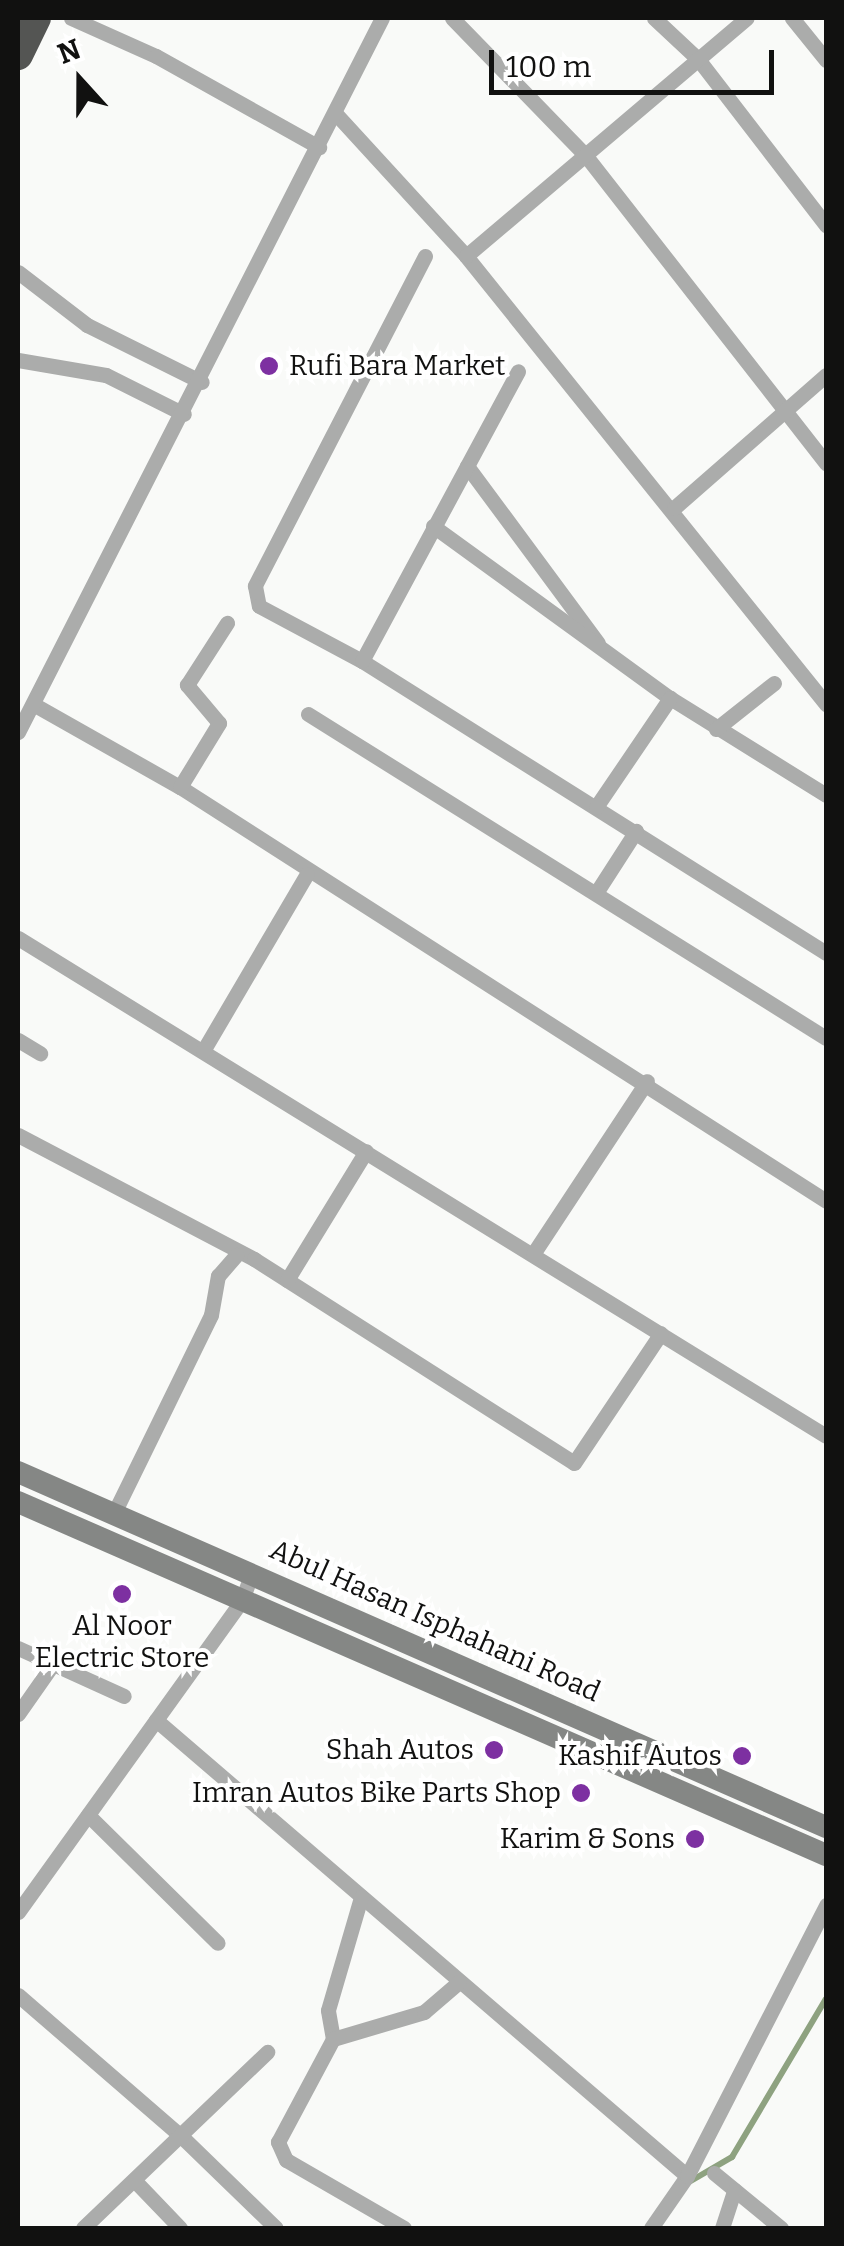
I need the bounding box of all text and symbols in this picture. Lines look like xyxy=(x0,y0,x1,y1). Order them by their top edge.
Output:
north arrow xyxy=(30,30,130,130)
scale bar xyxy=(494,30,779,92)
text: N xyxy=(53,32,85,71)
text: 100 m xyxy=(506,49,591,85)
place label: Rufi Bara Market xyxy=(289,349,505,383)
marker: Rufi Bara Market xyxy=(258,355,280,377)
street label: Abul Hasan Isphahani Road xyxy=(265,1533,605,1709)
marker: Al Noor Electric Store xyxy=(111,1583,133,1605)
place label: Al Noor Electric Store xyxy=(35,1609,209,1675)
place label: Shah Autos xyxy=(326,1733,474,1767)
marker: Shah Autos xyxy=(483,1739,505,1761)
place label: Kashif Autos xyxy=(558,1739,722,1773)
marker: Kashif Autos xyxy=(731,1745,753,1767)
place label: Imran Autos Bike Parts Shop xyxy=(192,1776,561,1810)
marker: Imran Autos Bike Parts Shop xyxy=(570,1782,592,1804)
place label: Karim & Sons xyxy=(500,1822,675,1856)
marker: Karim & Sons xyxy=(684,1828,706,1850)

